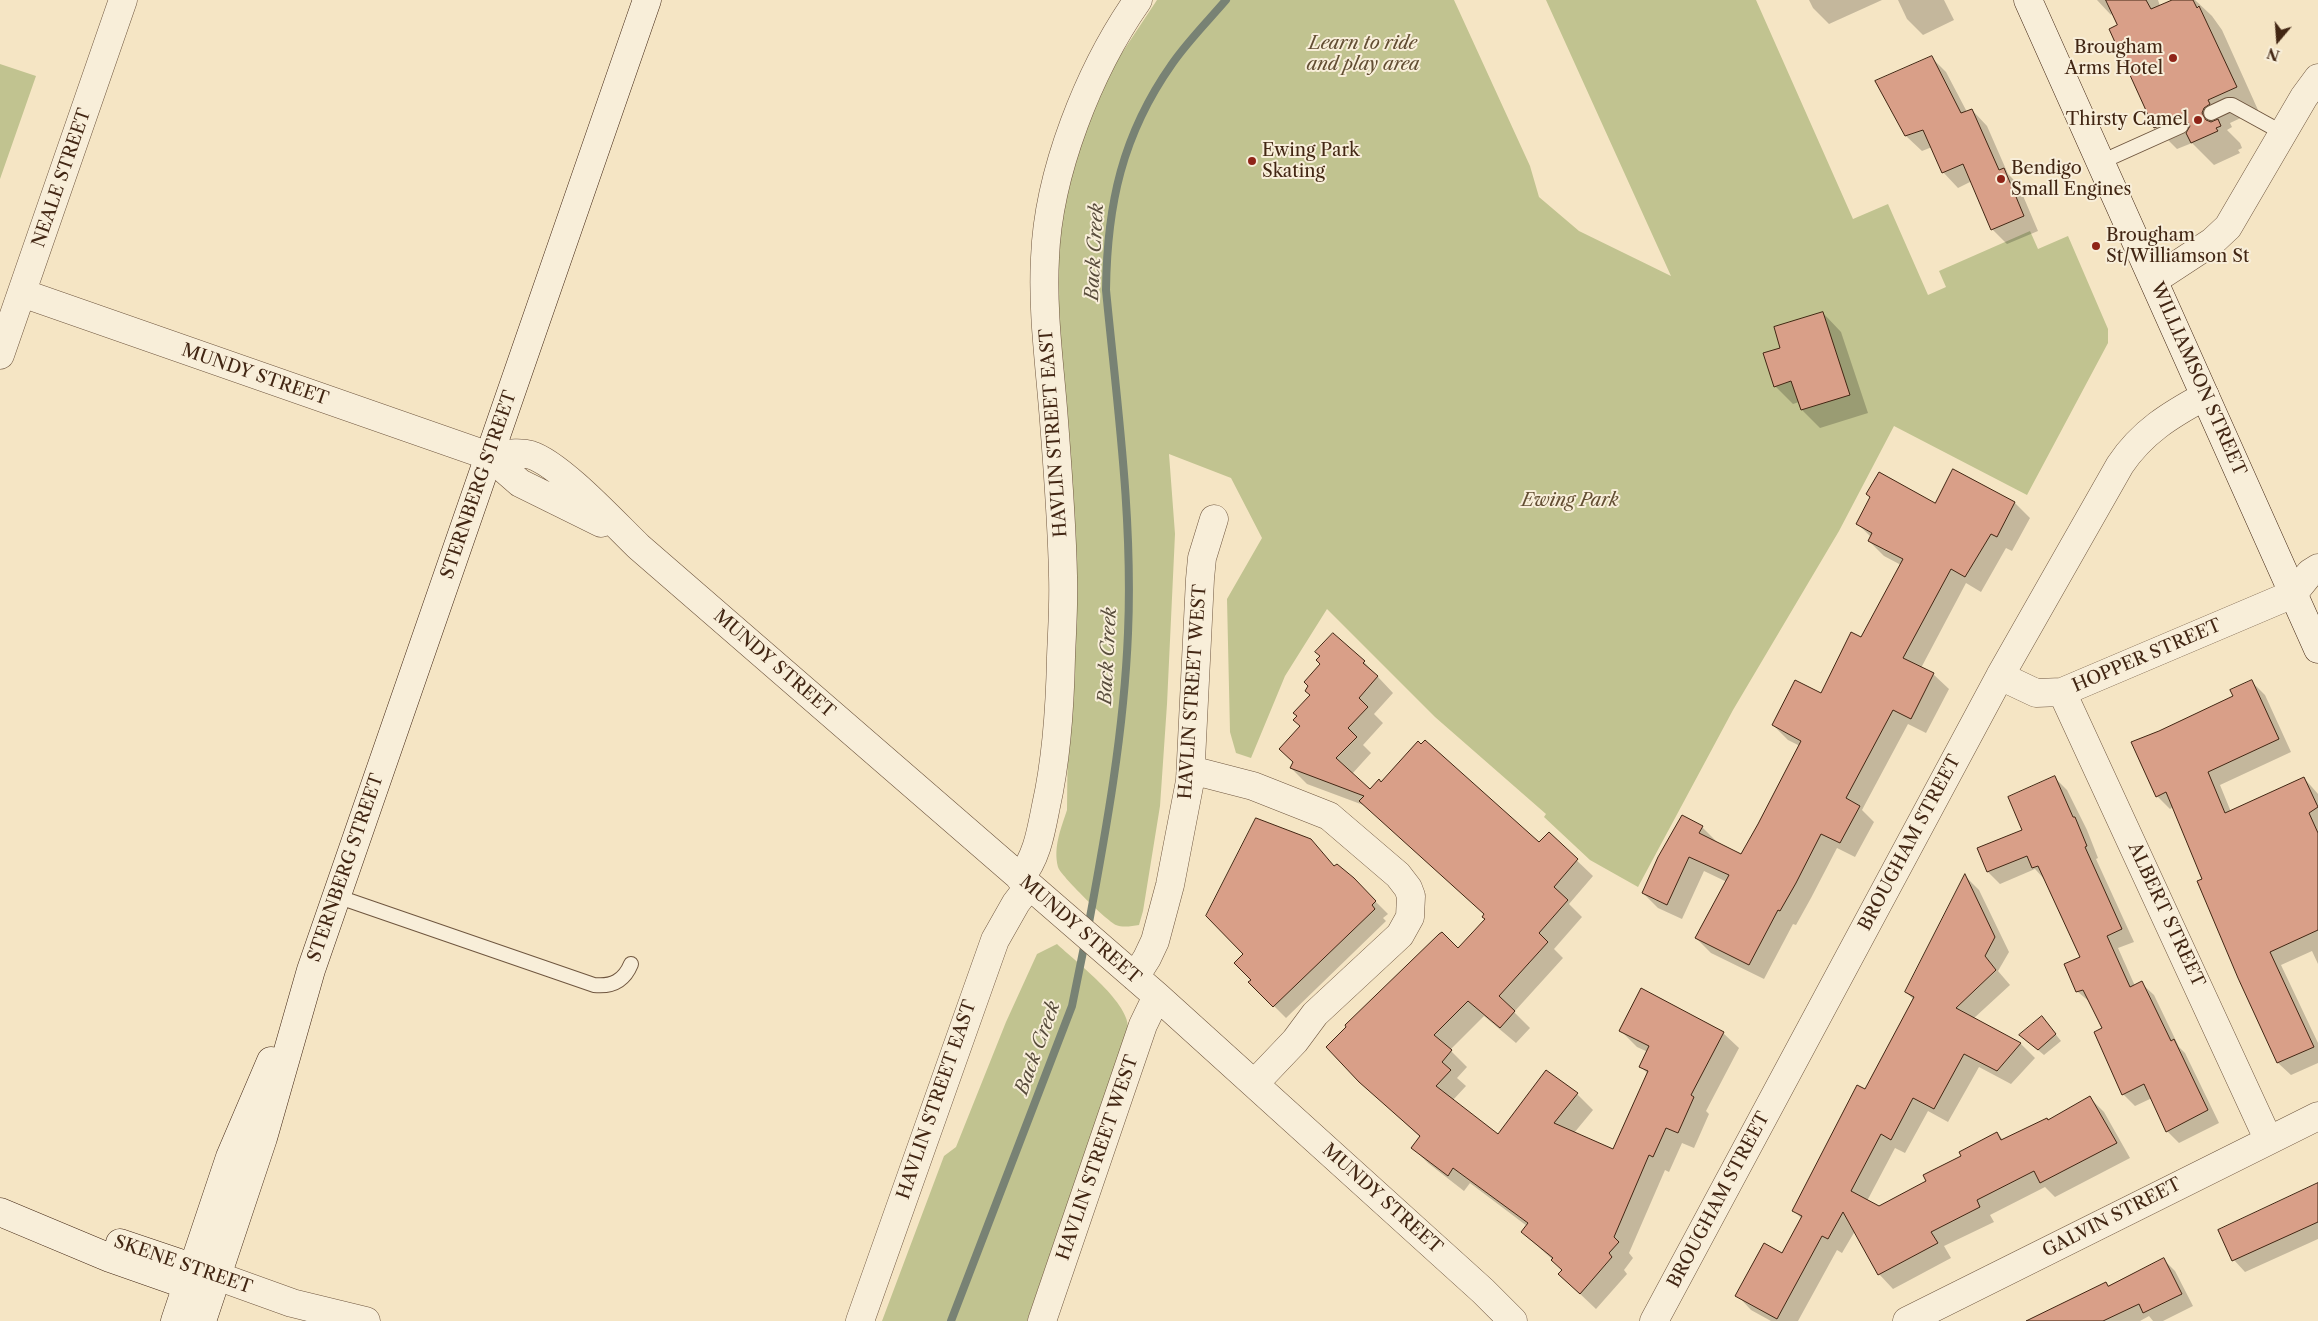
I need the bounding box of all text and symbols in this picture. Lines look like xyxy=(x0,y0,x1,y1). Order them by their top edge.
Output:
north arrow xyxy=(2253,15,2303,65)
park label: Learn to ride and play area xyxy=(1306,33,1420,76)
place label: Brougham Arms Hotel xyxy=(2065,37,2163,80)
text: N xyxy=(2265,44,2282,65)
marker: Brougham Arms Hotel xyxy=(2167,52,2179,64)
street label: NEALE STREET xyxy=(28,106,96,250)
place label: Thirsty Camel xyxy=(2066,109,2188,131)
marker: Thirsty Camel xyxy=(2192,114,2204,126)
place label: Ewing Park Skating xyxy=(1262,140,1359,182)
marker: Ewing Park Skating xyxy=(1246,155,1258,167)
place label: Bendigo Small Engines xyxy=(2011,158,2131,200)
marker: Bendigo Small Engines xyxy=(1995,173,2007,185)
water label: Back Creek xyxy=(1081,203,1109,301)
place label: Brougham St/Williamson St xyxy=(2106,225,2249,268)
marker: Brougham St/Williamson St xyxy=(2090,240,2102,252)
street label: WILLIAMSON STREET xyxy=(2146,279,2250,479)
street label: HAVLIN STREET EAST xyxy=(1036,328,1072,538)
street label: MUNDY STREET xyxy=(179,340,331,410)
street label: STERNBERG STREET xyxy=(437,388,521,582)
park label: Ewing Park xyxy=(1522,490,1618,512)
street label: HAVLIN STREET WEST xyxy=(1175,584,1211,800)
street label: MUNDY STREET xyxy=(709,605,839,723)
water label: Back Creek xyxy=(1094,607,1122,705)
street label: HOPPER STREET xyxy=(2069,615,2225,697)
street label: BROUGHAM STREET xyxy=(1854,751,1966,935)
street label: STERNBERG STREET xyxy=(304,771,388,965)
street label: ALBERT STREET xyxy=(2123,839,2209,991)
street label: MUNDY STREET xyxy=(1015,871,1145,989)
street label: HAVLIN STREET EAST xyxy=(893,998,981,1202)
water label: Back Creek xyxy=(1011,998,1065,1098)
street label: HAVLIN STREET WEST xyxy=(1053,1053,1143,1263)
street label: BROUGHAM STREET xyxy=(1663,1108,1775,1292)
street label: MUNDY STREET xyxy=(1318,1139,1446,1259)
street label: GALVIN STREET xyxy=(2039,1174,2185,1262)
street label: SKENE STREET xyxy=(111,1231,255,1299)

